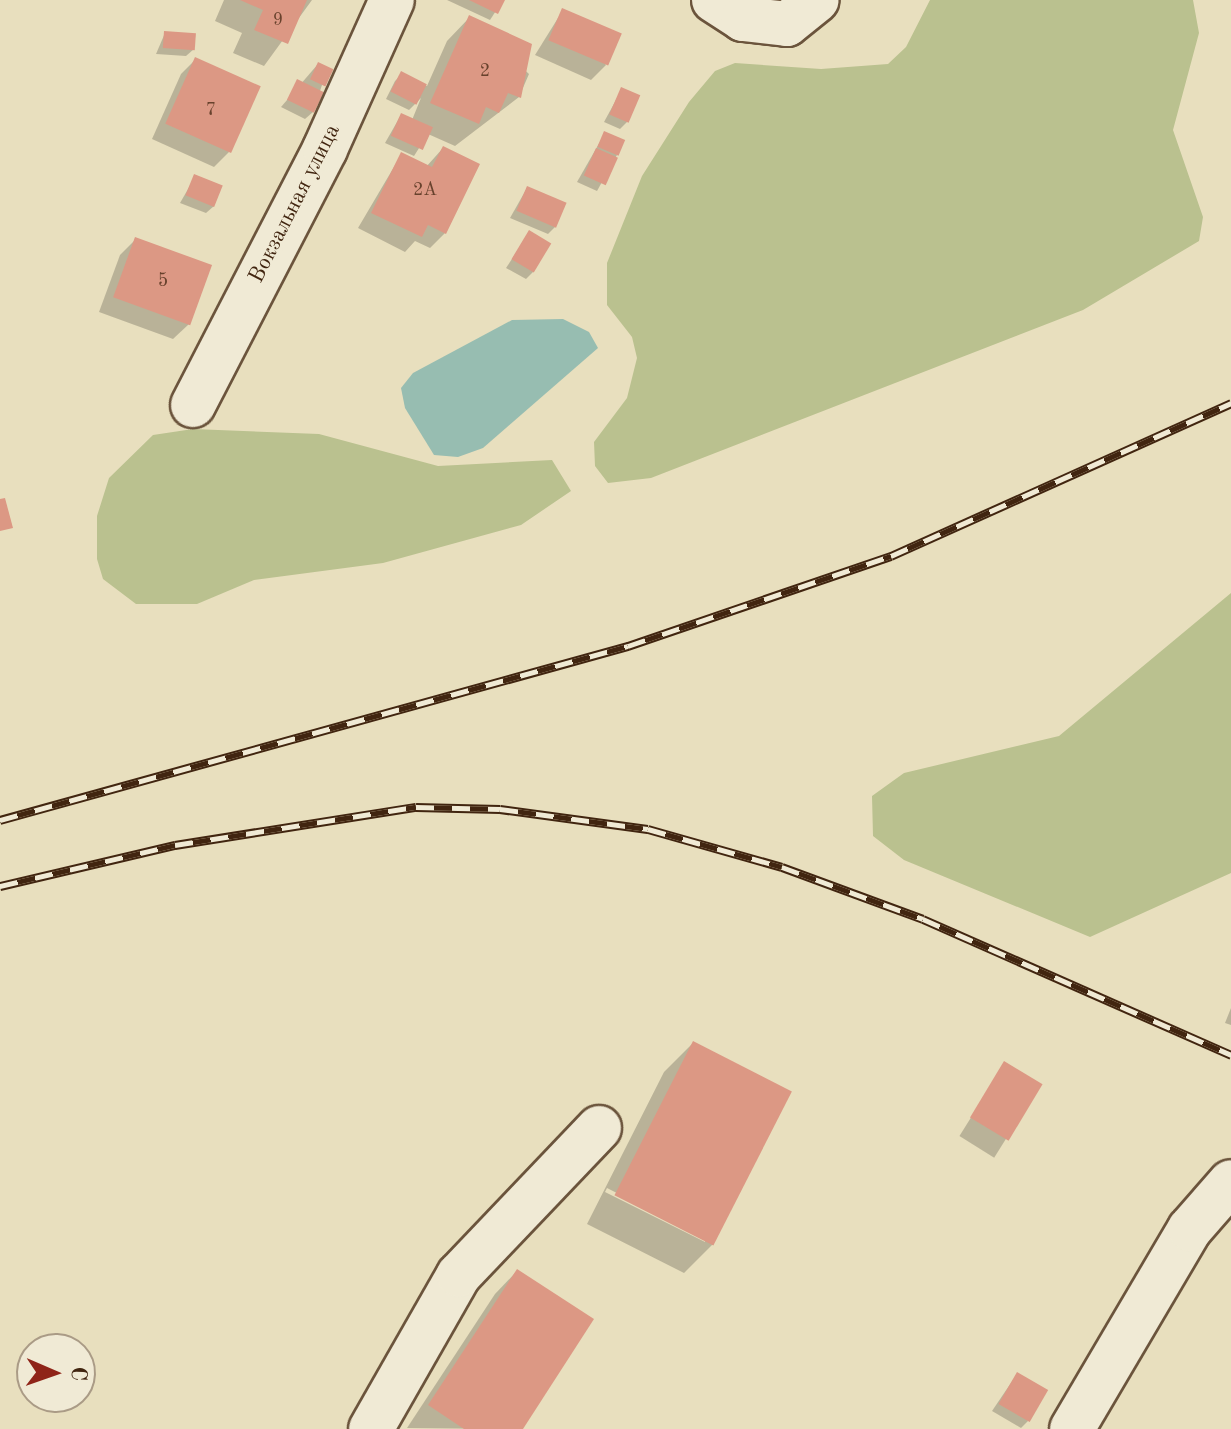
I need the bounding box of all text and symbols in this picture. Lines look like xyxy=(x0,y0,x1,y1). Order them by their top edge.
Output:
house number: 9 xyxy=(273,9,283,31)
house number: 2 xyxy=(480,60,490,82)
house number: 7 xyxy=(206,99,216,121)
street label: Вокзальная улица xyxy=(244,120,346,288)
house number: 2А xyxy=(413,179,437,201)
house number: 5 xyxy=(158,270,168,292)
north arrow xyxy=(16,1333,96,1413)
text: С xyxy=(67,1366,89,1381)

